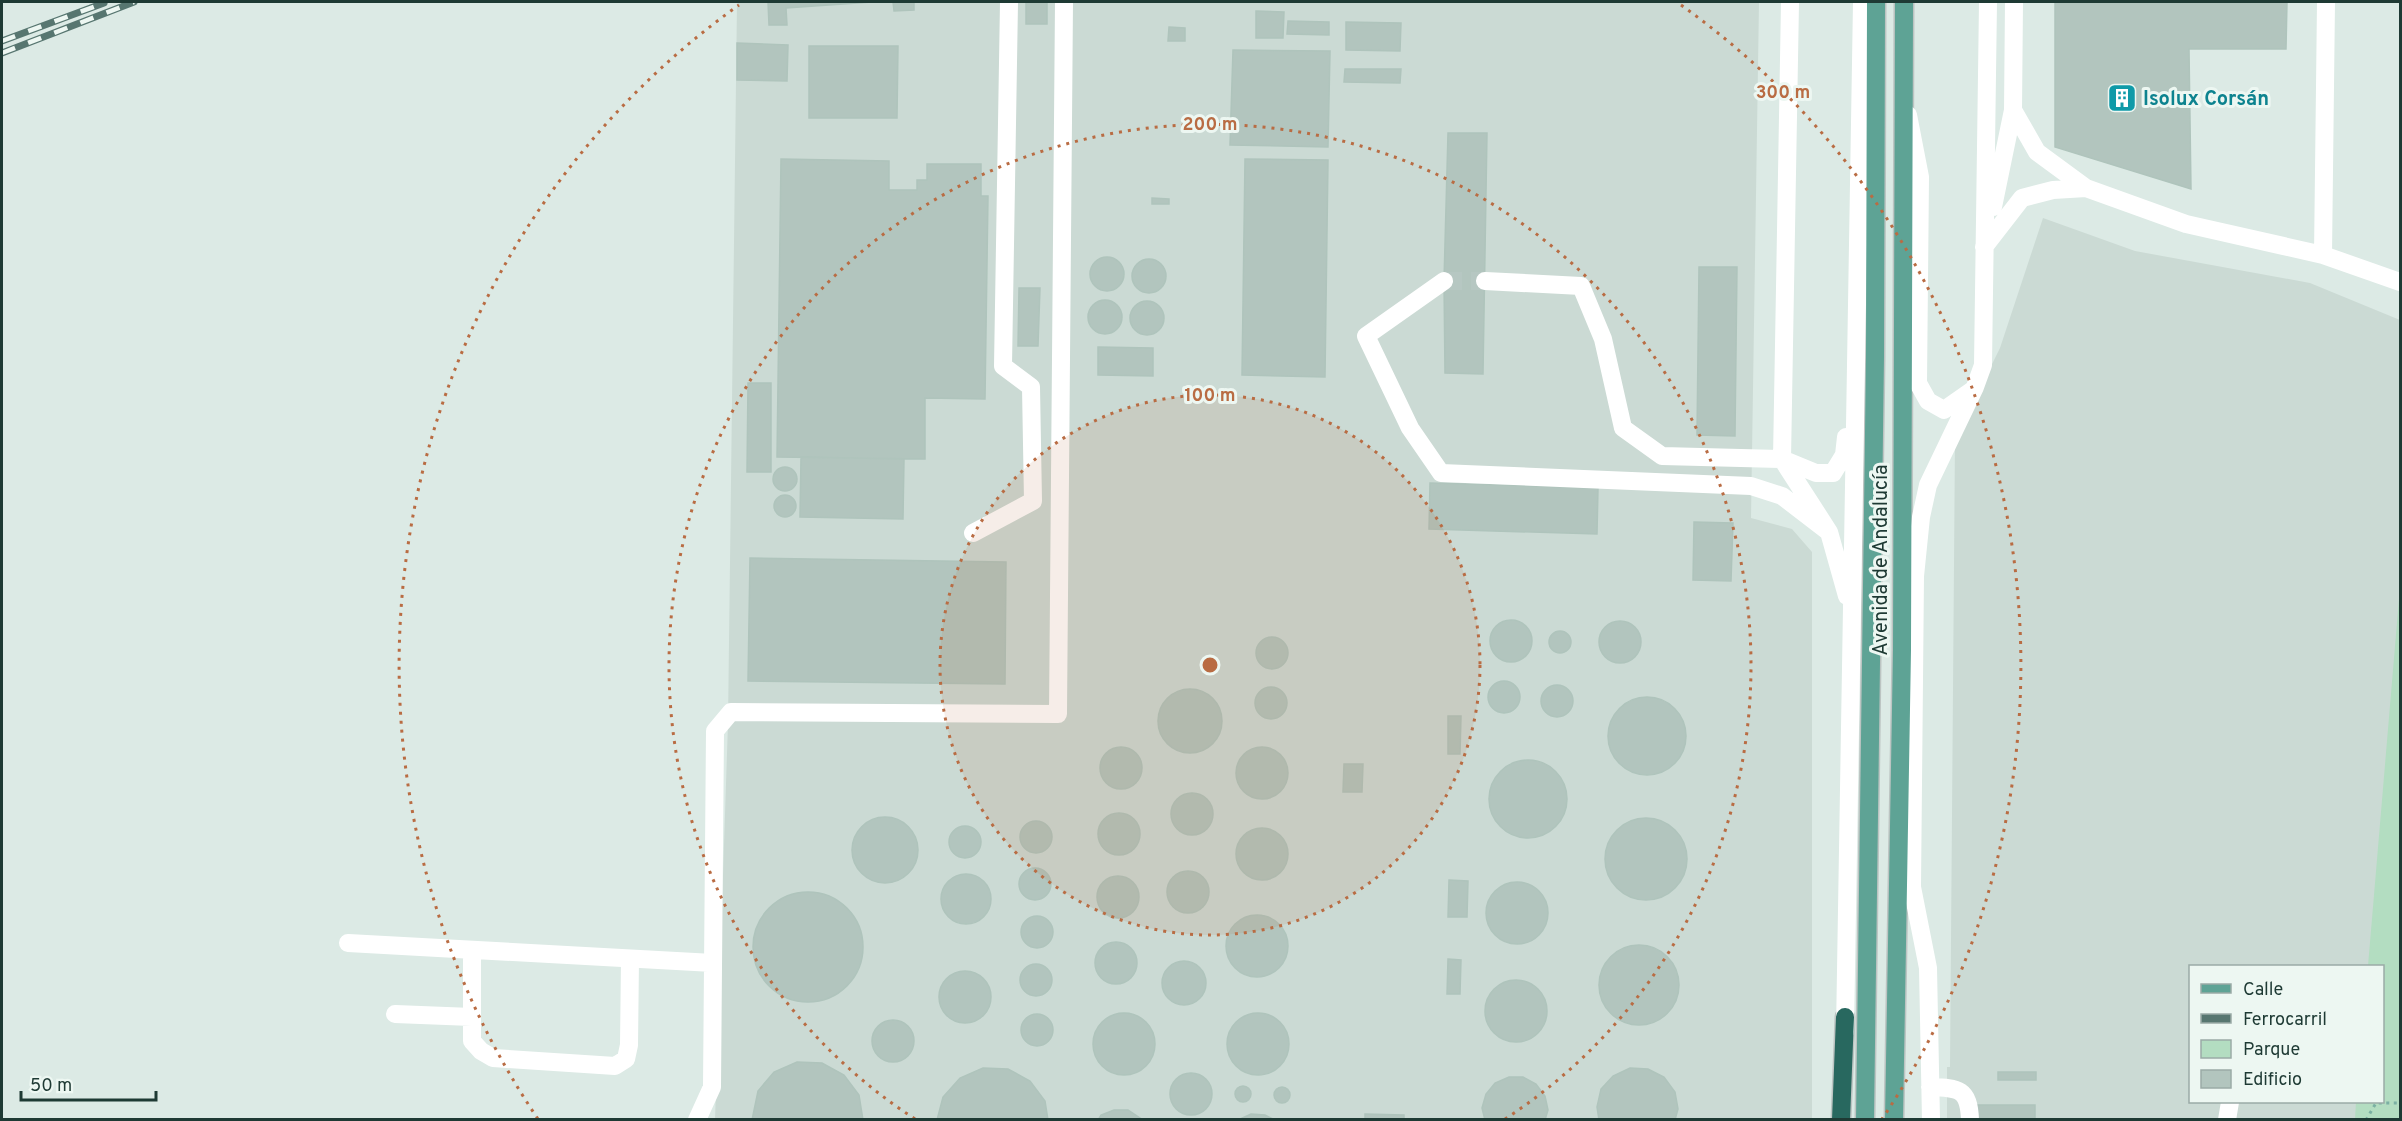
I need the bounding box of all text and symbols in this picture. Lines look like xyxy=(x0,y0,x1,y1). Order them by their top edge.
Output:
text: 300 m xyxy=(1756,82,1810,105)
building icon: Isolux Corsán xyxy=(2106,82,2138,114)
place label: Isolux Corsán xyxy=(2143,87,2269,113)
text: 200 m xyxy=(1182,114,1238,137)
text: 100 m xyxy=(1184,385,1236,408)
street label: Avenida de Andalucía xyxy=(1869,464,1895,656)
centre of rings xyxy=(1200,655,1220,675)
legend xyxy=(2189,965,2384,1103)
text: Calle xyxy=(2243,979,2283,1002)
text: Ferrocarril xyxy=(2243,1009,2327,1032)
text: Parque xyxy=(2243,1039,2300,1062)
scale bar xyxy=(21,1064,156,1102)
text: Edificio xyxy=(2243,1069,2302,1092)
text: 50 m xyxy=(30,1075,72,1098)

